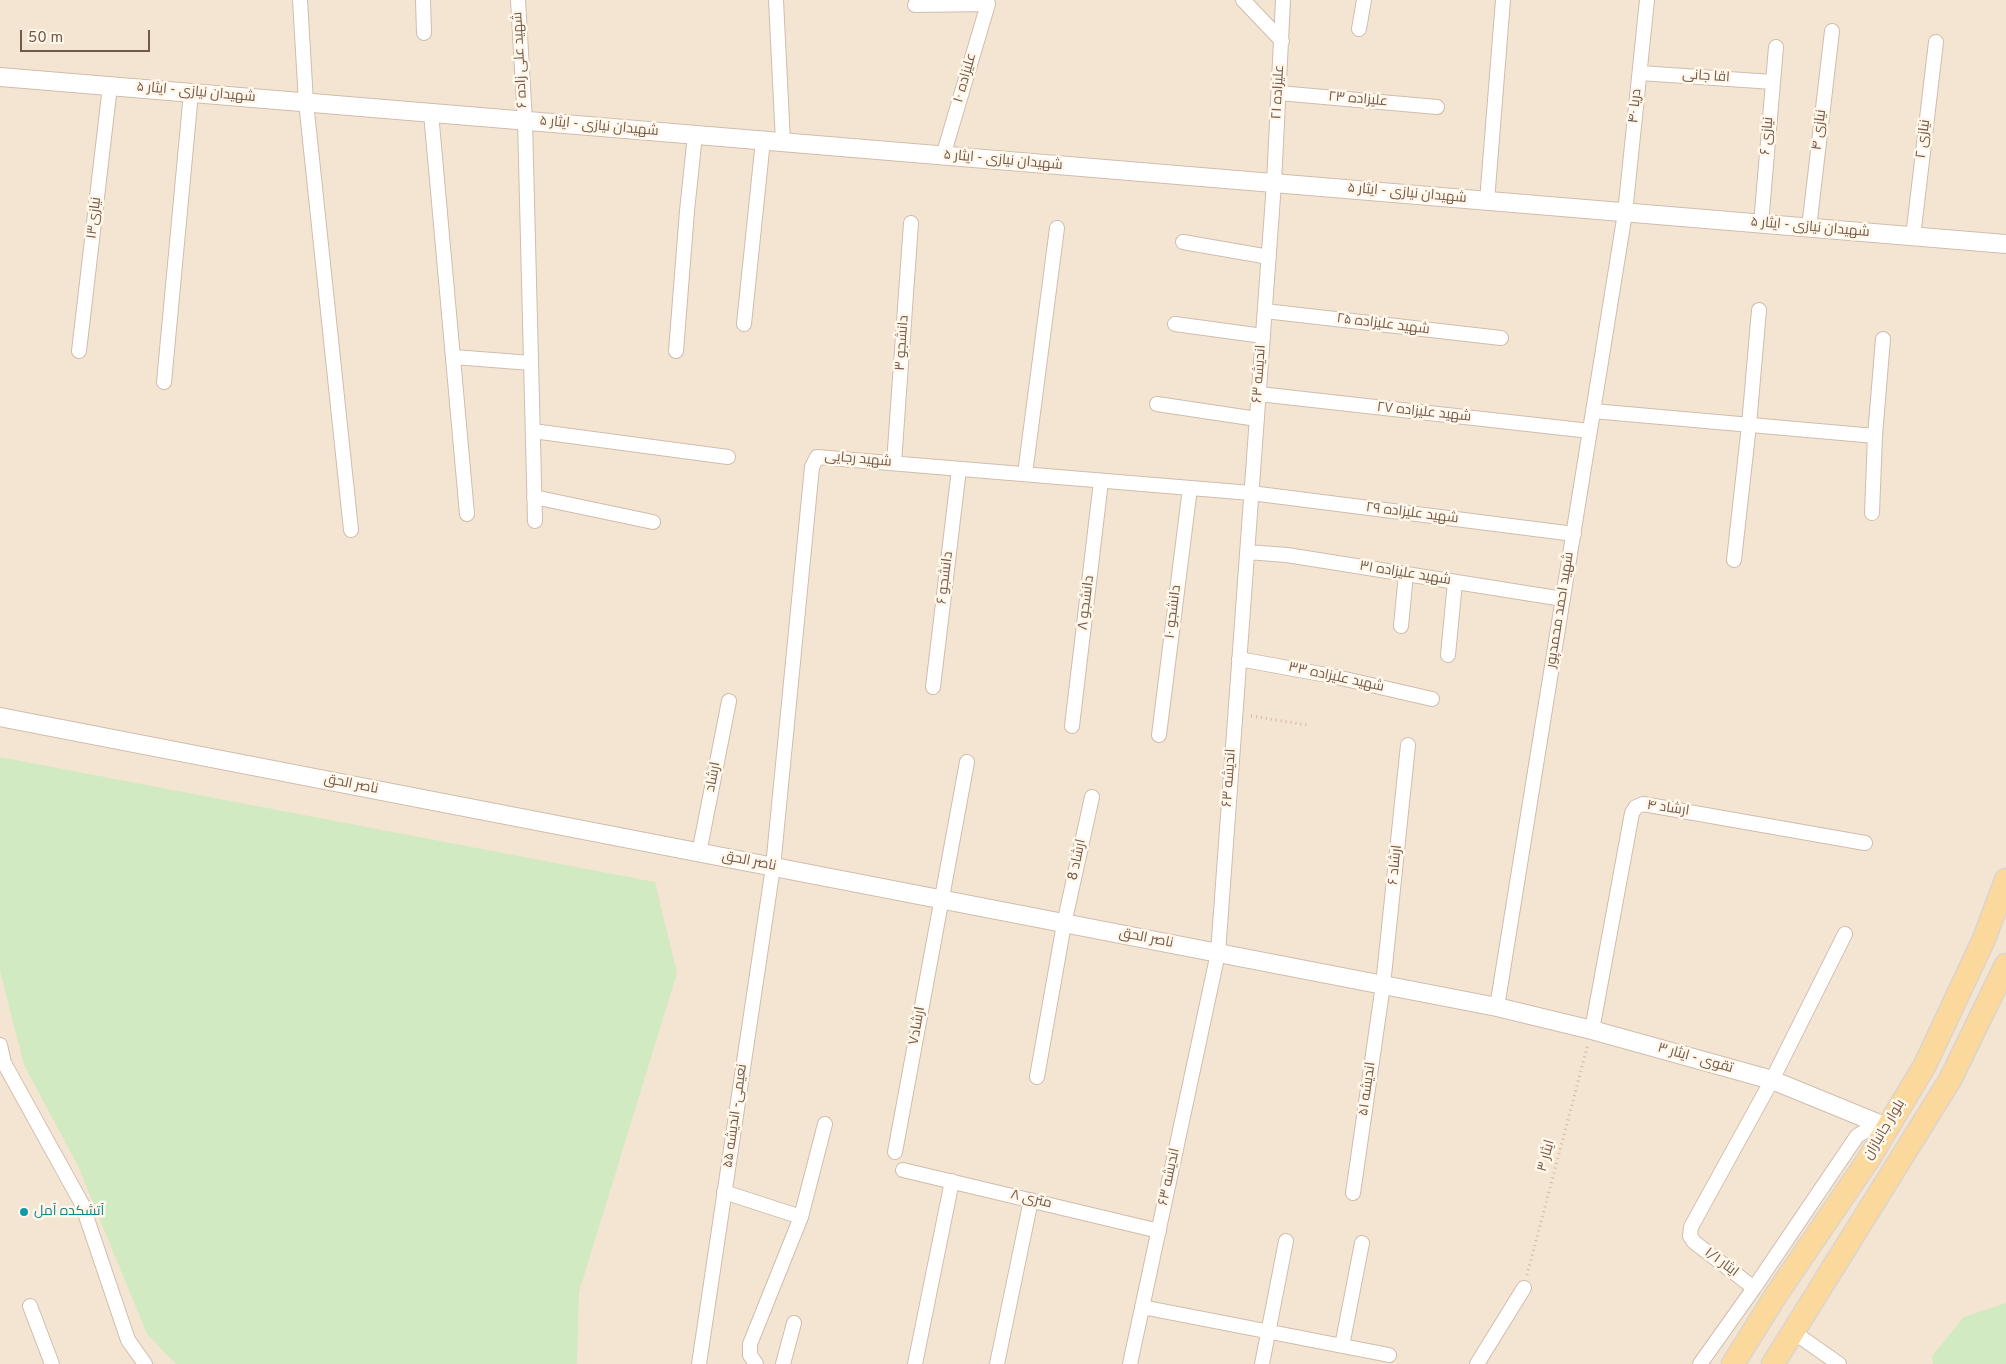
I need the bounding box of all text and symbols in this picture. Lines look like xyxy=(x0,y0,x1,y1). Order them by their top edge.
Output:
street label: شهید علی زاده ۶ xyxy=(510,11,532,109)
scale bar xyxy=(22,20,152,52)
text: 50 m xyxy=(28,29,63,48)
street label: علیزاده ۱۰ xyxy=(951,51,981,105)
street label: علیزاده ۲۱ xyxy=(1269,64,1289,120)
street label: اقا جانی xyxy=(1682,67,1730,87)
street label: شهیدان نیازی - ایثار ۵ xyxy=(136,79,256,107)
street label: دریا ۴۰ xyxy=(1626,88,1646,124)
street label: علیزاده ۲۳ xyxy=(1328,89,1388,111)
street label: نیازی ۴ xyxy=(1809,109,1831,151)
street label: شهیدان نیازی - ایثار ۵ xyxy=(539,113,659,141)
street label: نیازی ۶ xyxy=(1758,116,1778,156)
street label: نیازی ۲ xyxy=(1913,119,1935,159)
street label: شهیدان نیازی - ایثار ۵ xyxy=(943,147,1063,175)
street label: شهیدان نیازی - ایثار ۵ xyxy=(1347,180,1467,208)
street label: نیازی۱۳ xyxy=(84,196,106,240)
street label: شهیدان نیازی - ایثار ۵ xyxy=(1750,214,1870,242)
street label: شهید علیزاده ۲۵ xyxy=(1336,311,1430,339)
street label: دانشجو ۳ xyxy=(893,315,913,371)
street label: اندیشه ۶۳ xyxy=(1250,344,1270,404)
street label: شهید علیزاده ۲۷ xyxy=(1376,400,1472,426)
street label: شهید رجایی xyxy=(824,449,892,471)
street label: شهید علیزاده ۲۹ xyxy=(1365,500,1459,528)
street label: دانشجو ۶ xyxy=(934,551,958,605)
street label: شهید احمد محمدپور xyxy=(1544,551,1578,669)
street label: شهید علیزاده ۳۱ xyxy=(1358,558,1452,590)
street label: دانشجو ۸ xyxy=(1075,575,1099,631)
street label: دانشجو ۱۰ xyxy=(1162,584,1186,640)
street label: شهید علیزاده ۳۳ xyxy=(1287,660,1385,696)
street label: اندیشه ۶۳ xyxy=(1220,748,1240,808)
street label: ارشاد xyxy=(703,761,725,793)
street label: ناصر الحق xyxy=(322,772,380,798)
street label: ارشاد ۴ xyxy=(1646,798,1690,820)
street label: ارشاد 8 xyxy=(1065,838,1091,882)
street label: ارشاد ۶ xyxy=(1386,844,1406,886)
street label: ناصر الحق xyxy=(720,849,778,875)
street label: ناصر الحق xyxy=(1117,926,1175,952)
street label: ارشاد۷ xyxy=(906,1006,930,1046)
street label: تقوی - ایثار ۳ xyxy=(1655,1040,1735,1078)
street label: اندیشه ۵۱ xyxy=(1356,1061,1380,1117)
street label: نعیمی- اندیشه ۵۵ xyxy=(720,1063,752,1169)
street label: بلوار جانبازان xyxy=(1860,1097,1910,1163)
street label: ایثار ۳ xyxy=(1535,1138,1559,1174)
street label: اندیشه ۶۳ xyxy=(1156,1147,1184,1207)
street label: ۸ متری xyxy=(1009,1187,1053,1213)
place label: آتشکده آمل xyxy=(34,1204,104,1220)
marker: آتشکده آمل xyxy=(18,1206,30,1218)
street label: ایثار ۱/۱ xyxy=(1701,1245,1741,1281)

